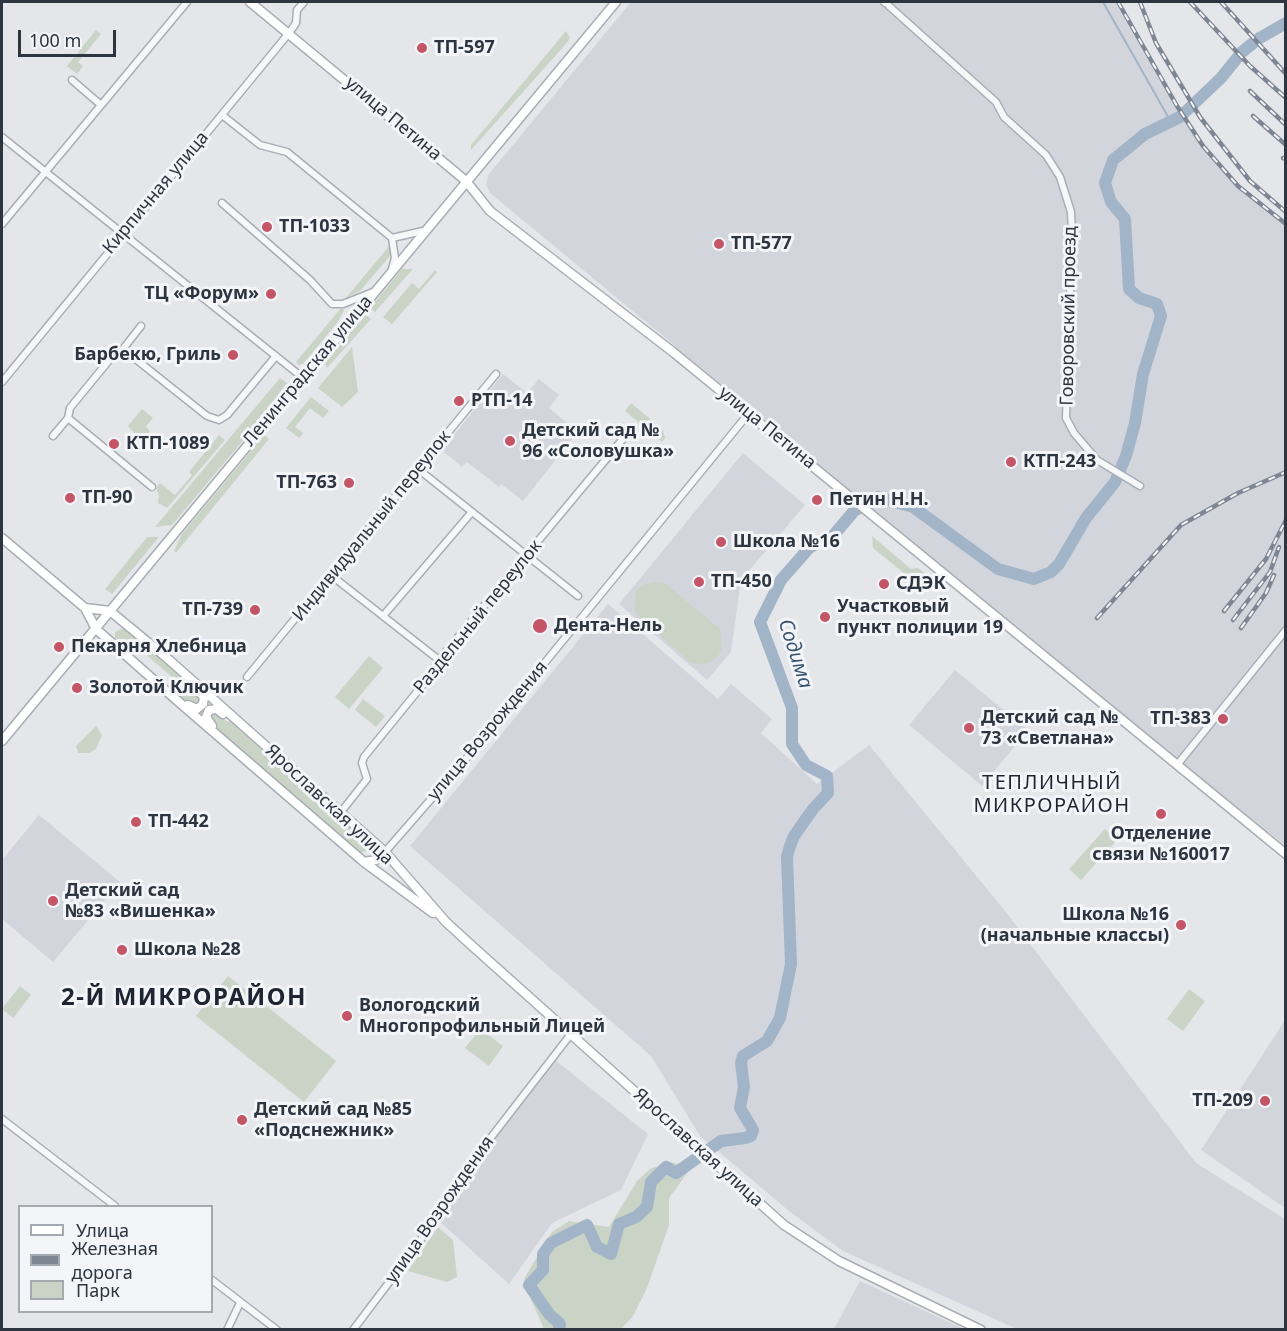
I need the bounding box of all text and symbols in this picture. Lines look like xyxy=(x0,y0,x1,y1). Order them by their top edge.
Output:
scale bar xyxy=(21,18,118,56)
text: 100 m xyxy=(29,28,81,52)
place label: ТП-597 xyxy=(434,37,495,59)
marker: ТП-597 xyxy=(415,41,429,55)
street label: улица Петина xyxy=(340,72,446,166)
street label: Кирпичная улица xyxy=(98,127,214,259)
place label: ТП-1033 xyxy=(279,216,350,238)
marker: ТП-1033 xyxy=(260,220,274,234)
street label: Говоровский проезд xyxy=(1057,226,1081,406)
place label: ТП-577 xyxy=(731,233,792,255)
marker: ТП-577 xyxy=(712,237,726,251)
place label: ТЦ «Форум» xyxy=(144,283,259,305)
marker: ТЦ «Форум» xyxy=(264,287,278,301)
street label: Ленинградская улица xyxy=(239,291,377,451)
place label: Барбекю, Гриль xyxy=(74,344,221,366)
marker: Барбекю, Гриль xyxy=(226,348,240,362)
street label: улица Петина xyxy=(714,382,820,474)
place label: РТП-14 xyxy=(471,390,533,412)
marker: РТП-14 xyxy=(452,394,466,408)
place label: Детский сад № 96 «Соловушка» xyxy=(522,420,674,462)
street label: Индивидуальный переулок xyxy=(288,426,456,626)
place label: КТП-1089 xyxy=(126,433,210,455)
marker: Детский сад № 96 «Соловушка» xyxy=(503,434,517,448)
marker: КТП-1089 xyxy=(107,437,121,451)
place label: КТП-243 xyxy=(1023,451,1096,473)
marker: КТП-243 xyxy=(1004,455,1018,469)
place label: ТП-763 xyxy=(276,472,337,494)
marker: ТП-763 xyxy=(342,476,356,490)
place label: ТП-90 xyxy=(82,487,132,509)
place label: Петин Н.Н. xyxy=(829,489,929,511)
marker: ТП-90 xyxy=(63,491,77,505)
marker: Петин Н.Н. xyxy=(810,493,824,507)
place label: Школа №16 xyxy=(733,531,840,553)
marker: Школа №16 xyxy=(714,535,728,549)
street label: Раздельный переулок xyxy=(409,536,547,698)
place label: ТП-450 xyxy=(711,571,772,593)
place label: СДЭК xyxy=(896,573,946,595)
marker: ТП-450 xyxy=(692,575,706,589)
marker: СДЭК xyxy=(877,577,891,591)
place label: Участковый пункт полиции 19 xyxy=(837,596,1003,638)
place label: ТП-739 xyxy=(182,599,243,621)
marker: ТП-739 xyxy=(248,603,262,617)
marker: Участковый пункт полиции 19 xyxy=(818,610,832,624)
place label: Дента-Нель xyxy=(554,615,662,637)
water label: Содима xyxy=(773,616,817,692)
marker: Дента-Нель xyxy=(531,617,549,635)
place label: Пекарня Хлебница xyxy=(71,636,247,658)
marker: Пекарня Хлебница xyxy=(52,640,66,654)
street label: улица Возрождения xyxy=(423,657,553,805)
place label: Золотой Ключик xyxy=(89,677,243,699)
marker: Золотой Ключик xyxy=(70,681,84,695)
place label: Детский сад № 73 «Светлана» xyxy=(981,707,1118,750)
place label: ТП-383 xyxy=(1150,708,1211,730)
marker: ТП-383 xyxy=(1216,712,1230,726)
marker: Детский сад № 73 «Светлана» xyxy=(962,721,976,735)
street label: Ярославская улица xyxy=(261,740,397,870)
district label: ТЕПЛИЧНЫЙ МИКРОРАЙОН xyxy=(973,771,1131,818)
marker: Отделение связи №160017 xyxy=(1154,807,1168,821)
place label: ТП-442 xyxy=(148,811,209,833)
marker: ТП-442 xyxy=(129,815,143,829)
place label: Отделение связи №160017 xyxy=(1092,823,1230,866)
place label: Детский сад №83 «Вишенка» xyxy=(65,880,216,922)
marker: Детский сад №83 «Вишенка» xyxy=(46,894,60,908)
place label: Школа №16 (начальные классы) xyxy=(981,904,1169,946)
marker: Школа №16 (начальные классы) xyxy=(1174,918,1188,932)
place label: Школа №28 xyxy=(134,939,241,961)
marker: Школа №28 xyxy=(115,943,129,957)
district label: 2-Й МИКРОРАЙОН xyxy=(61,984,307,1012)
place label: Вологодский Многопрофильный Лицей xyxy=(359,995,605,1038)
marker: Вологодский Многопрофильный Лицей xyxy=(340,1009,354,1023)
street label: Ярославская улица xyxy=(629,1084,767,1212)
place label: ТП-209 xyxy=(1192,1090,1253,1112)
marker: ТП-209 xyxy=(1258,1094,1272,1108)
place label: Детский сад №85 «Подснежник» xyxy=(254,1099,412,1142)
marker: Детский сад №85 «Подснежник» xyxy=(235,1113,249,1127)
street label: улица Возрождения xyxy=(381,1132,499,1288)
legend xyxy=(18,1205,213,1313)
text: Улица xyxy=(76,1218,129,1242)
text: Железная дорога xyxy=(72,1236,158,1284)
text: Парк xyxy=(76,1278,120,1302)

